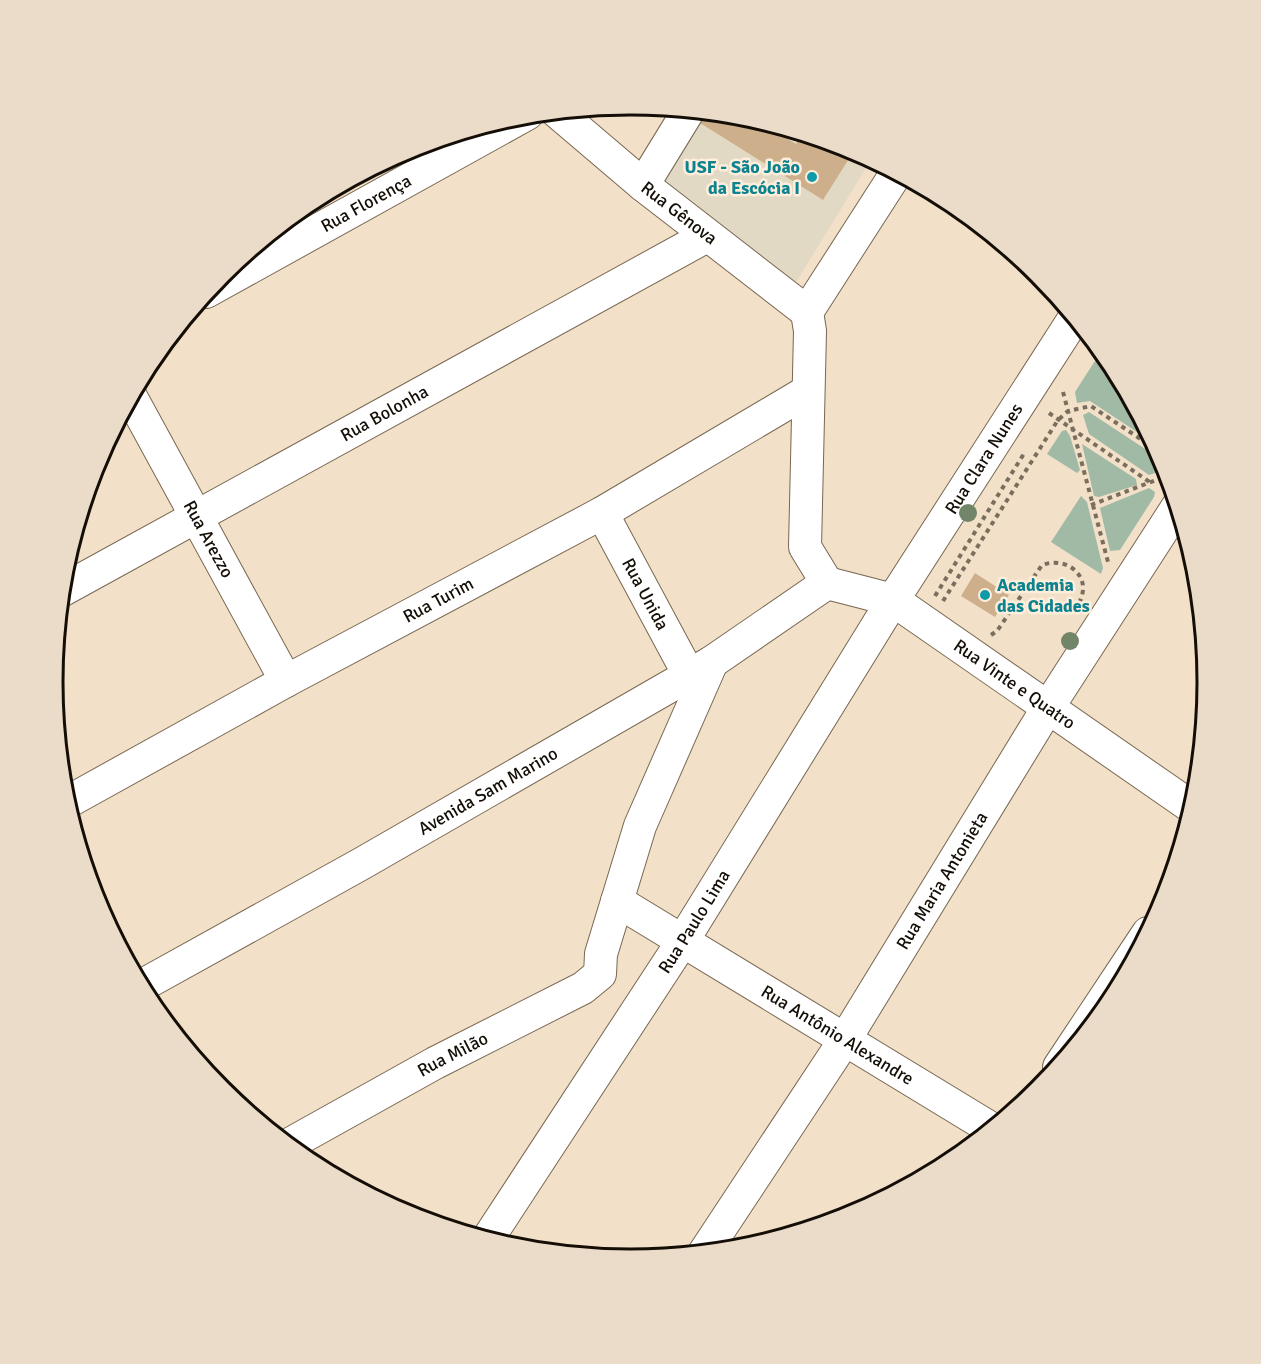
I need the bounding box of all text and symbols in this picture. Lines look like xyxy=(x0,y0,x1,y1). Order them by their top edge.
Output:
place label: USF - São João da Escócia I xyxy=(685,156,800,199)
street label: Rua Florença xyxy=(317,169,415,237)
marker: USF - São João da Escócia I xyxy=(805,170,819,184)
street label: Rua Gênova xyxy=(637,177,722,249)
street label: Rua Bolonha xyxy=(337,380,432,446)
street label: Rua Clara Nunes xyxy=(940,399,1028,518)
street label: Rua Arezzo xyxy=(179,497,239,582)
street label: Rua Unida xyxy=(617,554,674,634)
street label: Rua Turim xyxy=(399,572,477,628)
place label: Academia das Cidades xyxy=(997,574,1090,617)
marker: Academia das Cidades xyxy=(978,588,992,602)
street label: Rua Vinte e Quatro xyxy=(949,634,1080,734)
street label: Avenida Sam Marino xyxy=(414,742,562,840)
street label: Rua Maria Antonieta xyxy=(892,808,993,954)
street label: Rua Paulo Lima xyxy=(654,866,735,977)
street label: Rua Antônio Alexandre xyxy=(757,980,918,1090)
street label: Rua Milão xyxy=(413,1027,492,1082)

